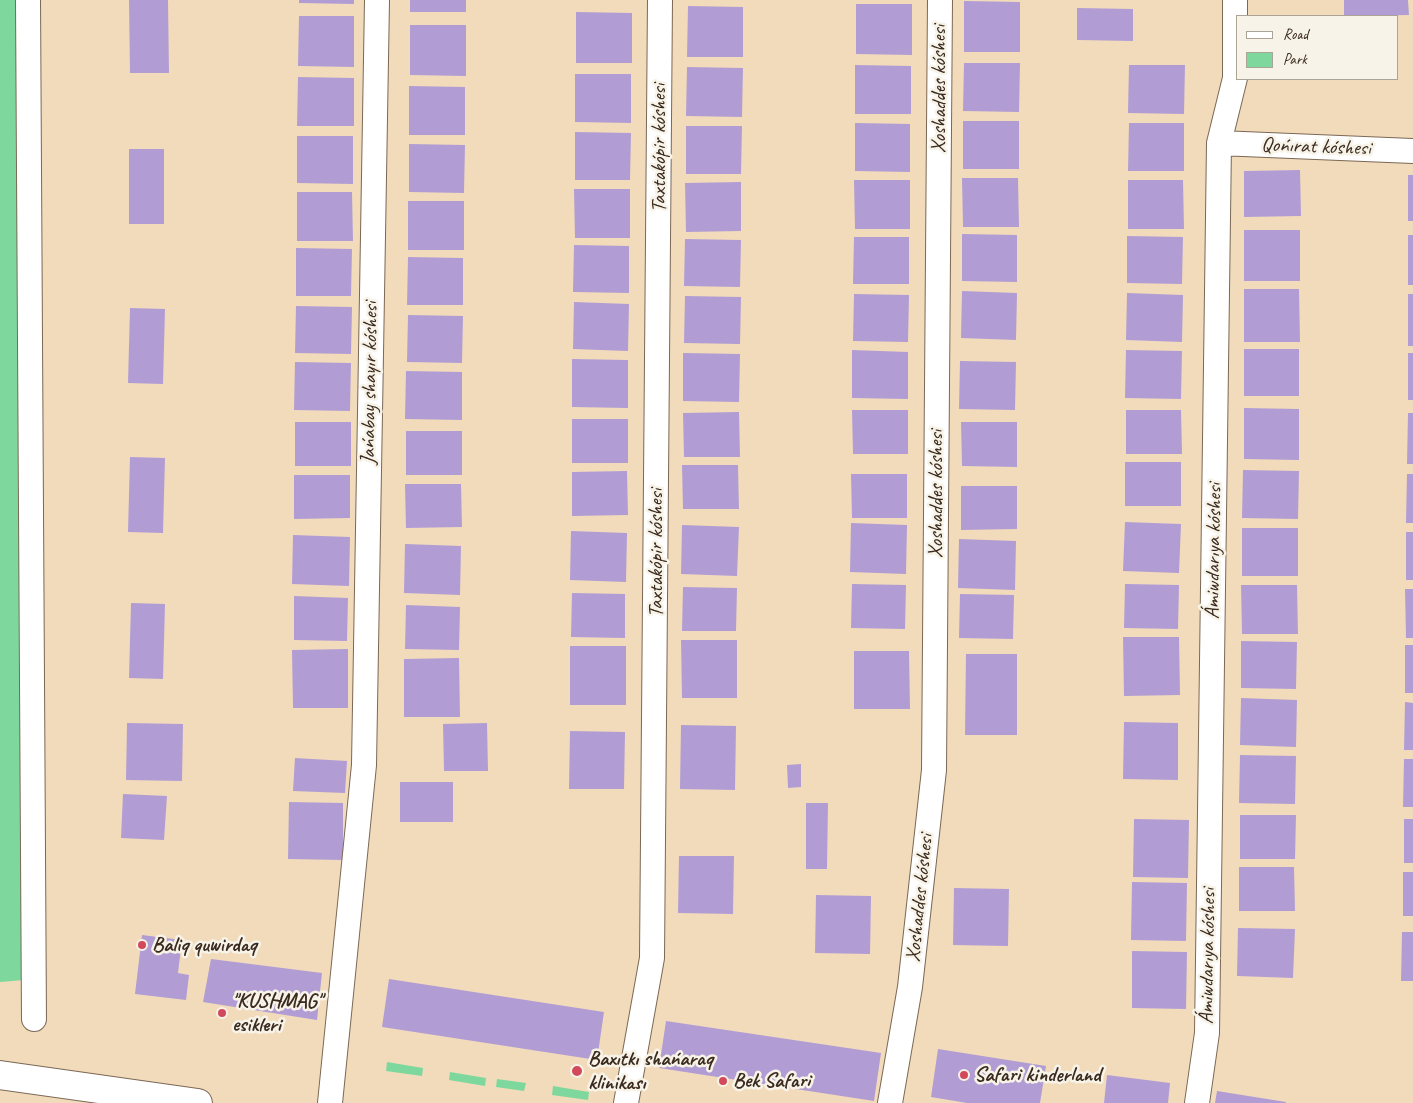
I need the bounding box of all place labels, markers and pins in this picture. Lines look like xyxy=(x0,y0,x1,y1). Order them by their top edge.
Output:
place label: Baliq quwirdaq xyxy=(152,932,256,958)
marker: Baliq quwirdaq xyxy=(136,939,148,951)
place label: "KUSHMAG" esikleri xyxy=(232,988,322,1038)
marker: "KUSHMAG" esikleri xyxy=(216,1007,228,1019)
place label: Baxıtkı shańaraq klinikası xyxy=(588,1046,713,1096)
place label: Safari kinderland xyxy=(974,1062,1101,1088)
marker: Baxıtkı shańaraq klinikası xyxy=(570,1064,584,1078)
place label: Bek Safari xyxy=(733,1068,810,1094)
marker: Safari kinderland xyxy=(958,1069,970,1081)
marker: Bek Safari xyxy=(717,1075,729,1087)

